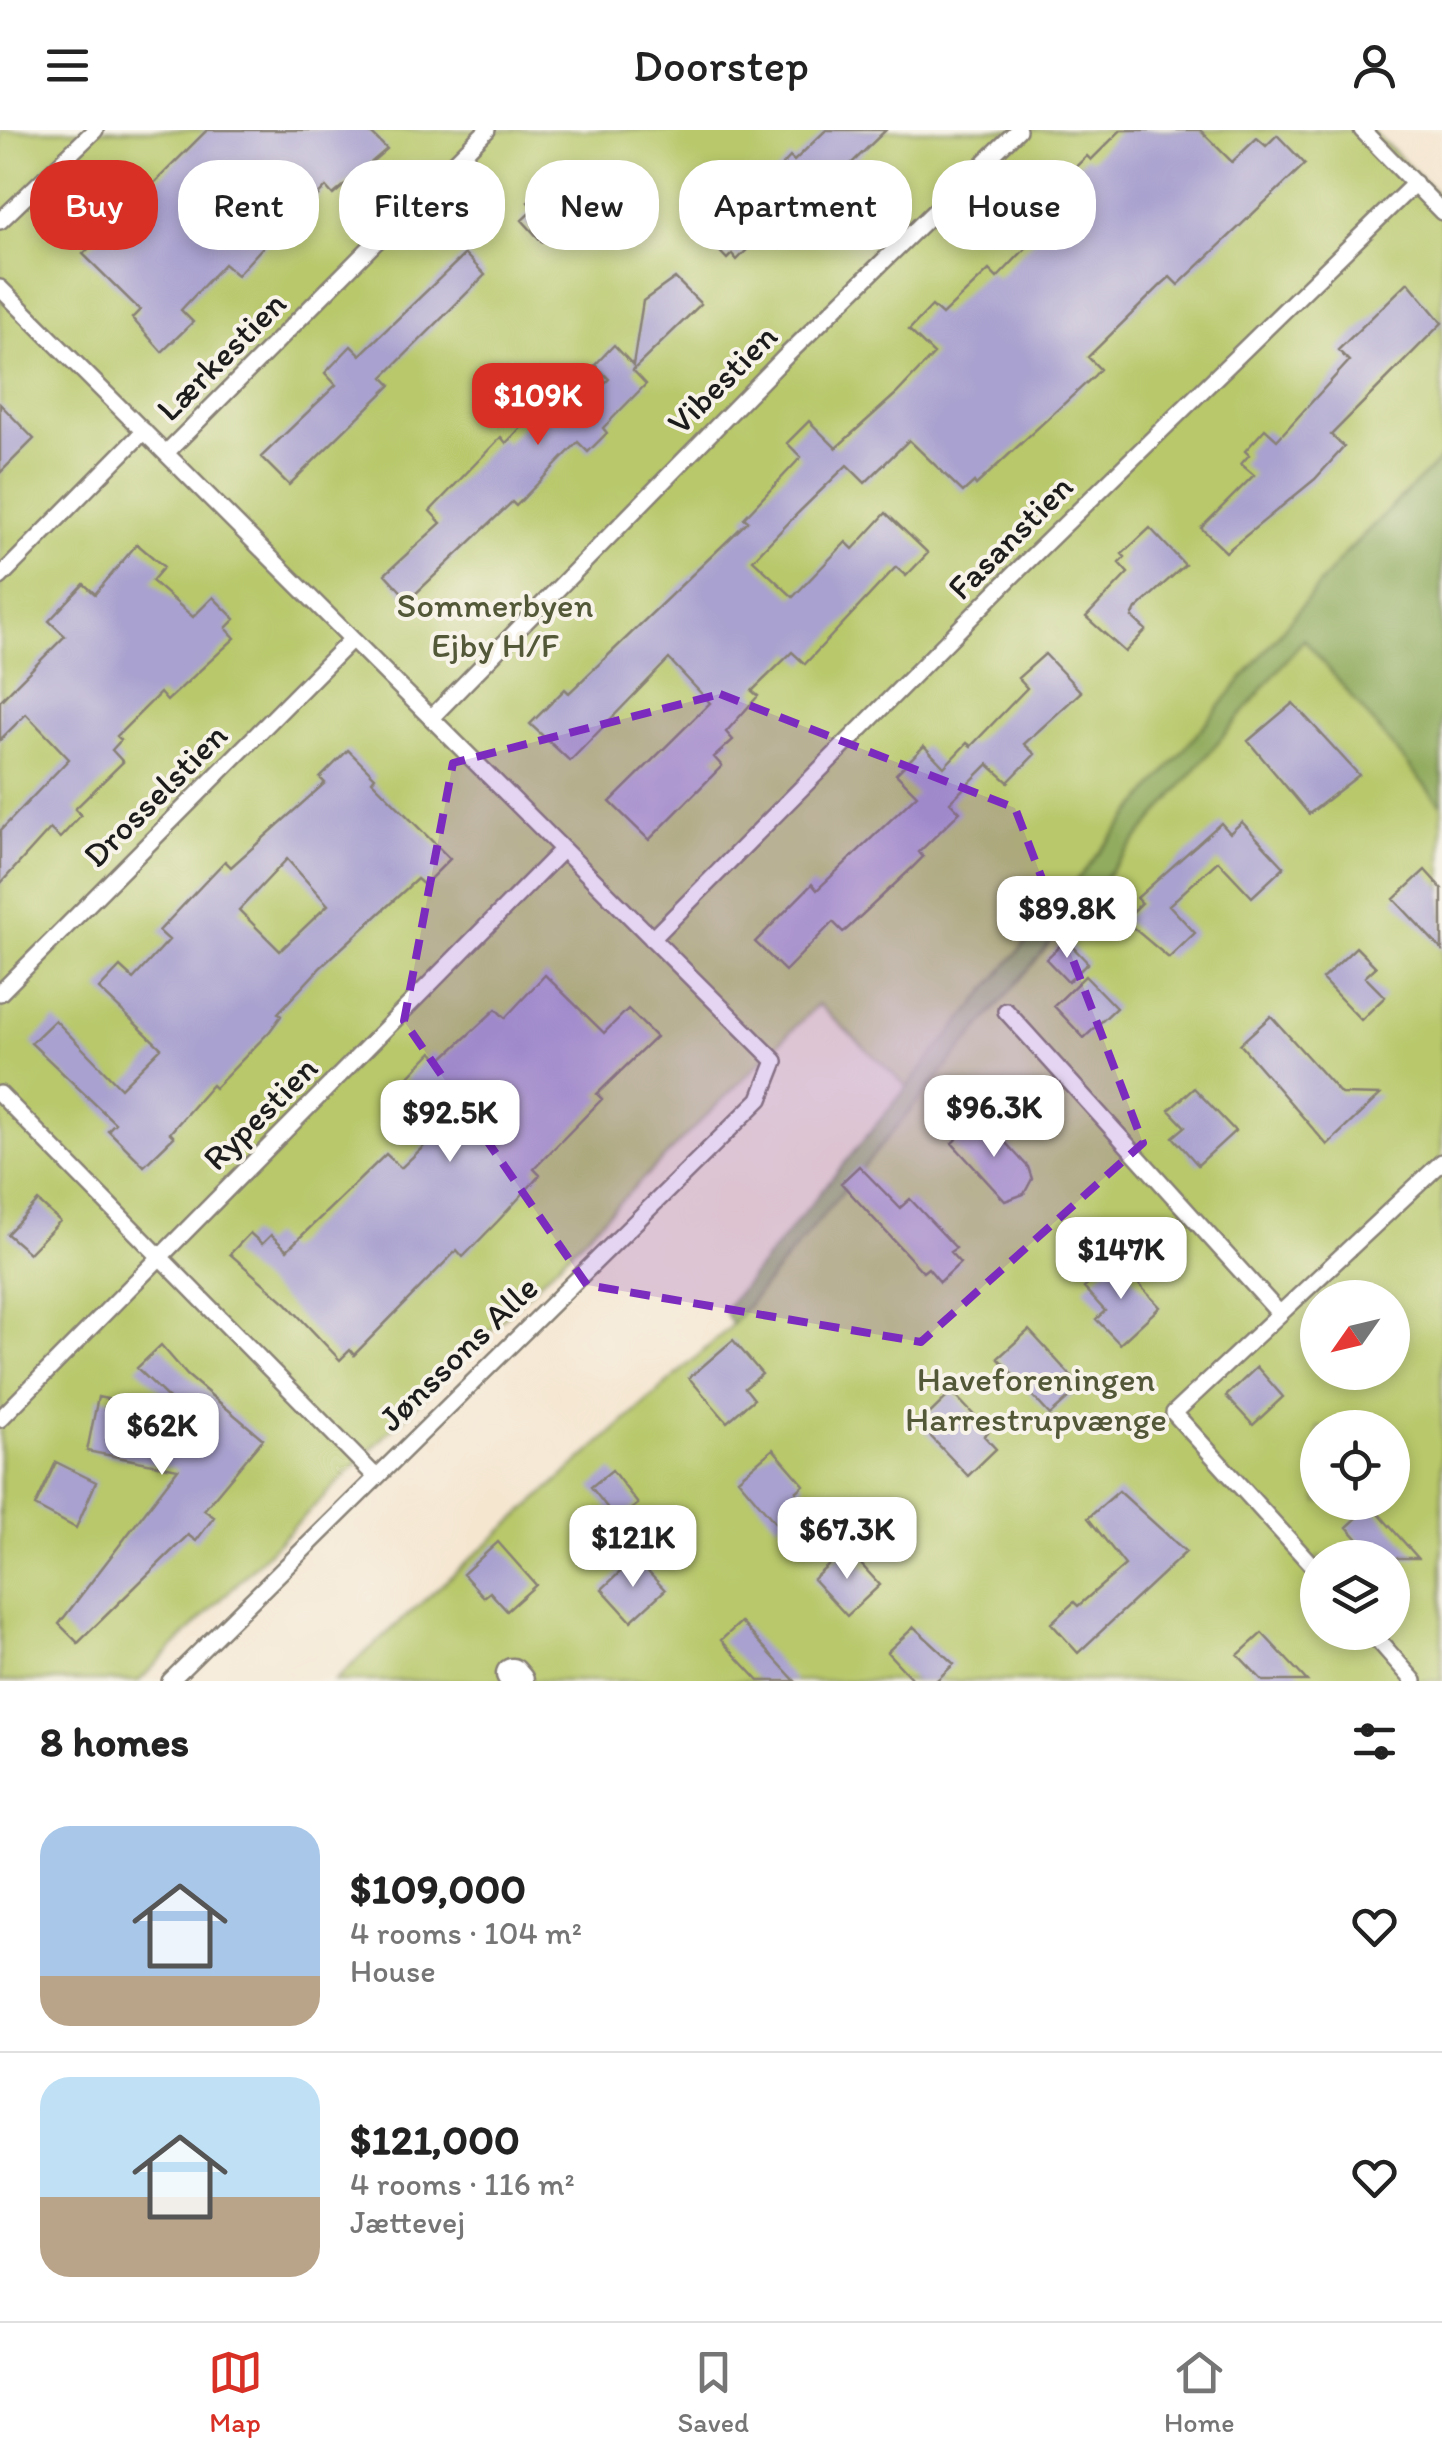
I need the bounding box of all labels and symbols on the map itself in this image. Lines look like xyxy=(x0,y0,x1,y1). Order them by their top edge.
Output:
street label: Lærkestien xyxy=(147,282,295,430)
street label: Vibestien xyxy=(658,315,786,443)
pin: $109K xyxy=(468,363,608,448)
street label: Fasanstien xyxy=(939,465,1082,608)
park label: Sommerbyen Ejby H/F xyxy=(396,584,594,666)
street label: Drosselstien xyxy=(74,714,236,876)
pin: $89.8K xyxy=(986,876,1148,961)
street label: Rypestien xyxy=(194,1047,326,1179)
pin: $96.3K xyxy=(913,1075,1075,1160)
pin: $92.5K xyxy=(369,1080,531,1165)
pin: $147K xyxy=(1051,1217,1191,1302)
street label: Jønssons Alle xyxy=(370,1267,546,1439)
north arrow xyxy=(1300,1280,1410,1390)
park label: Haveforeningen Harrestrupvænge xyxy=(905,1358,1167,1440)
pin: $62K xyxy=(103,1393,221,1478)
pin: $67.3K xyxy=(766,1497,928,1582)
pin: $121K xyxy=(563,1505,703,1590)

